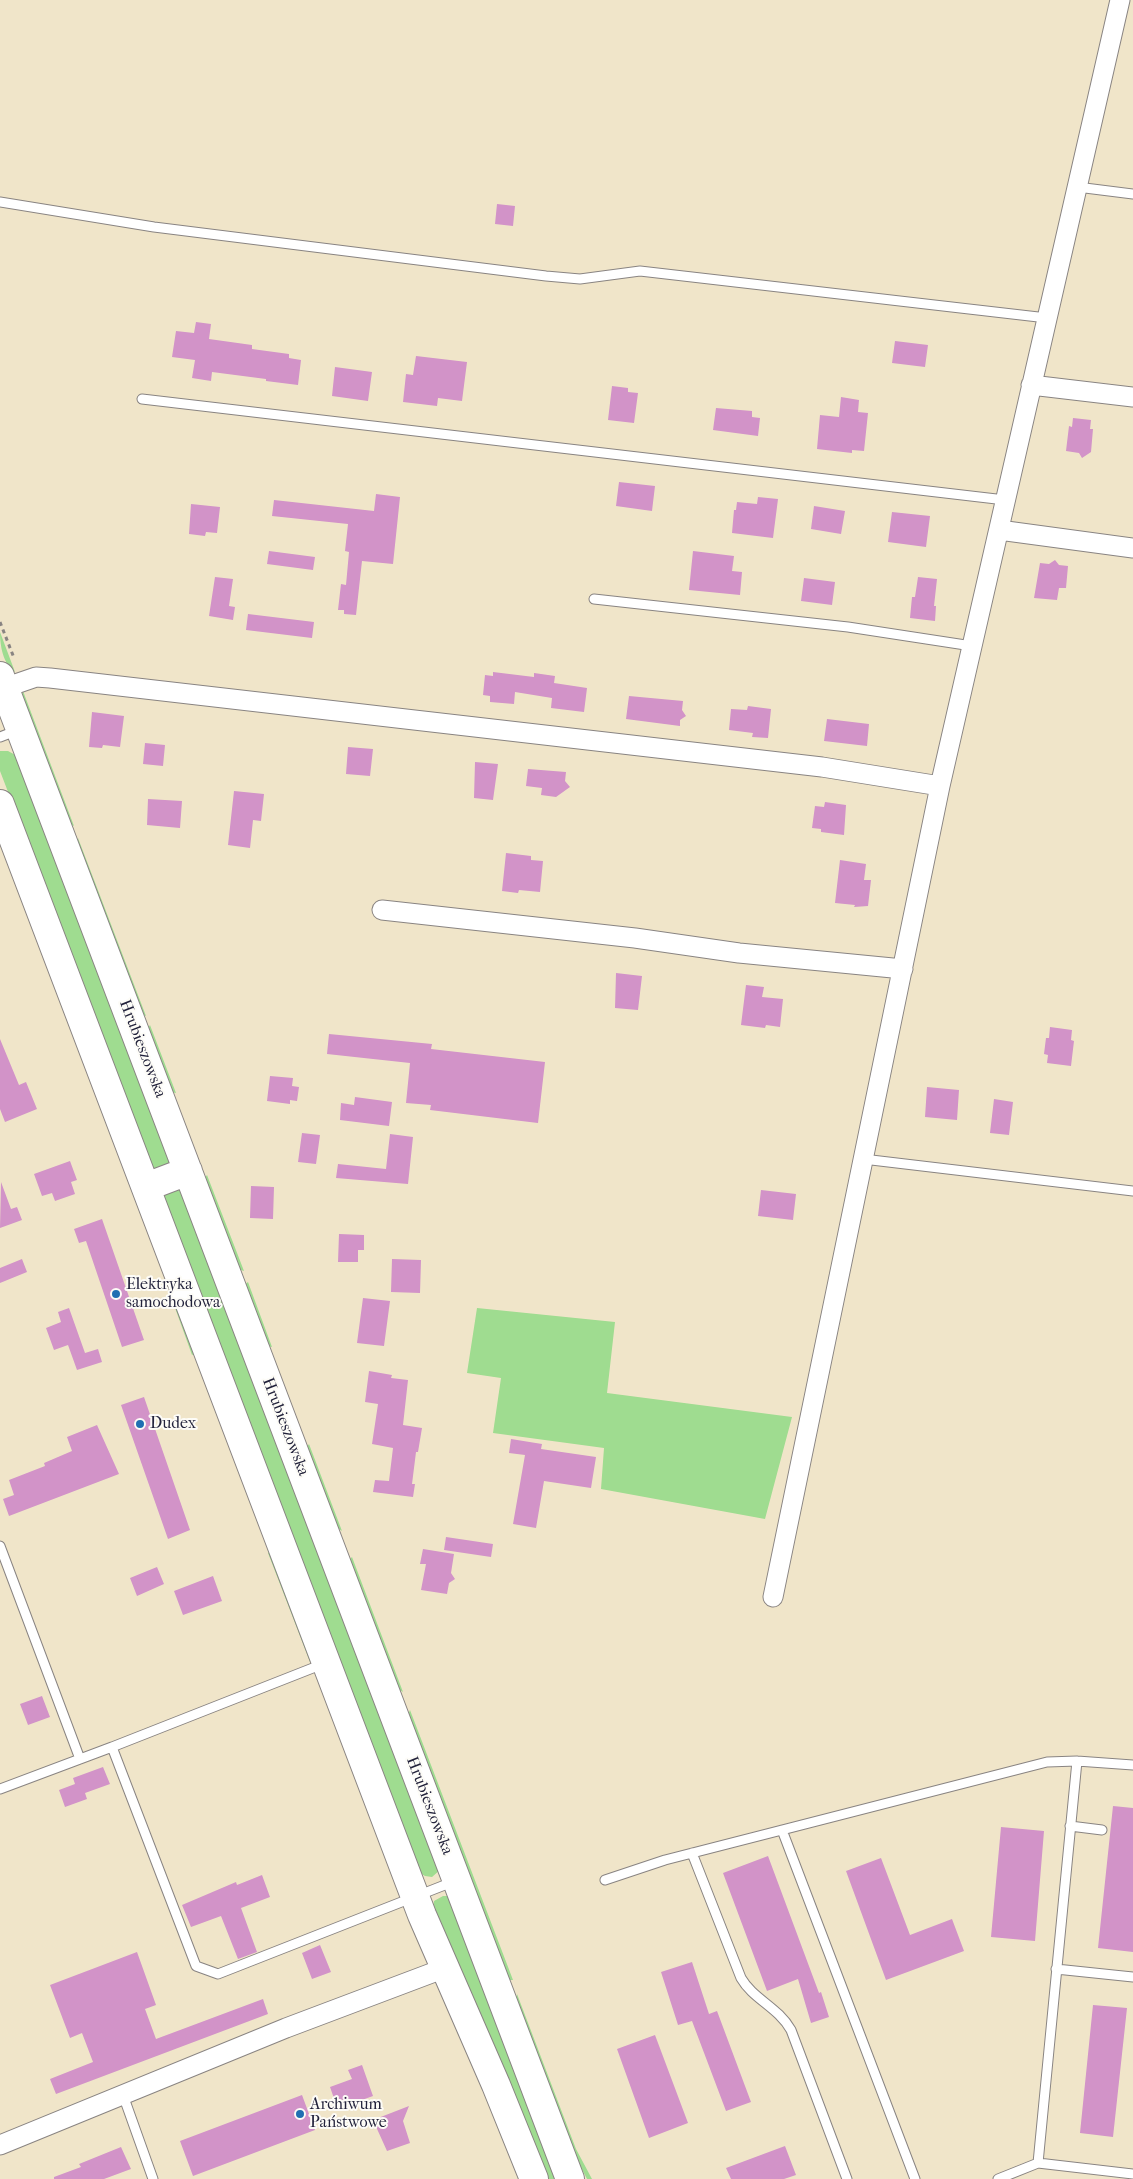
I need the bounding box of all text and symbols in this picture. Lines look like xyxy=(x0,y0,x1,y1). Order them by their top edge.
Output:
street label: Hrubieszowska xyxy=(114,997,170,1101)
place label: Elektryka samochodowa xyxy=(126,1275,220,1313)
marker: Elektryka samochodowa xyxy=(110,1288,122,1300)
street label: Hrubieszowska xyxy=(257,1375,313,1479)
place label: Dudex xyxy=(150,1414,196,1434)
marker: Dudex xyxy=(134,1418,146,1430)
street label: Hrubieszowska xyxy=(401,1754,457,1858)
place label: Archiwum Państwowe xyxy=(310,2095,387,2133)
marker: Archiwum Państwowe xyxy=(294,2108,306,2120)

